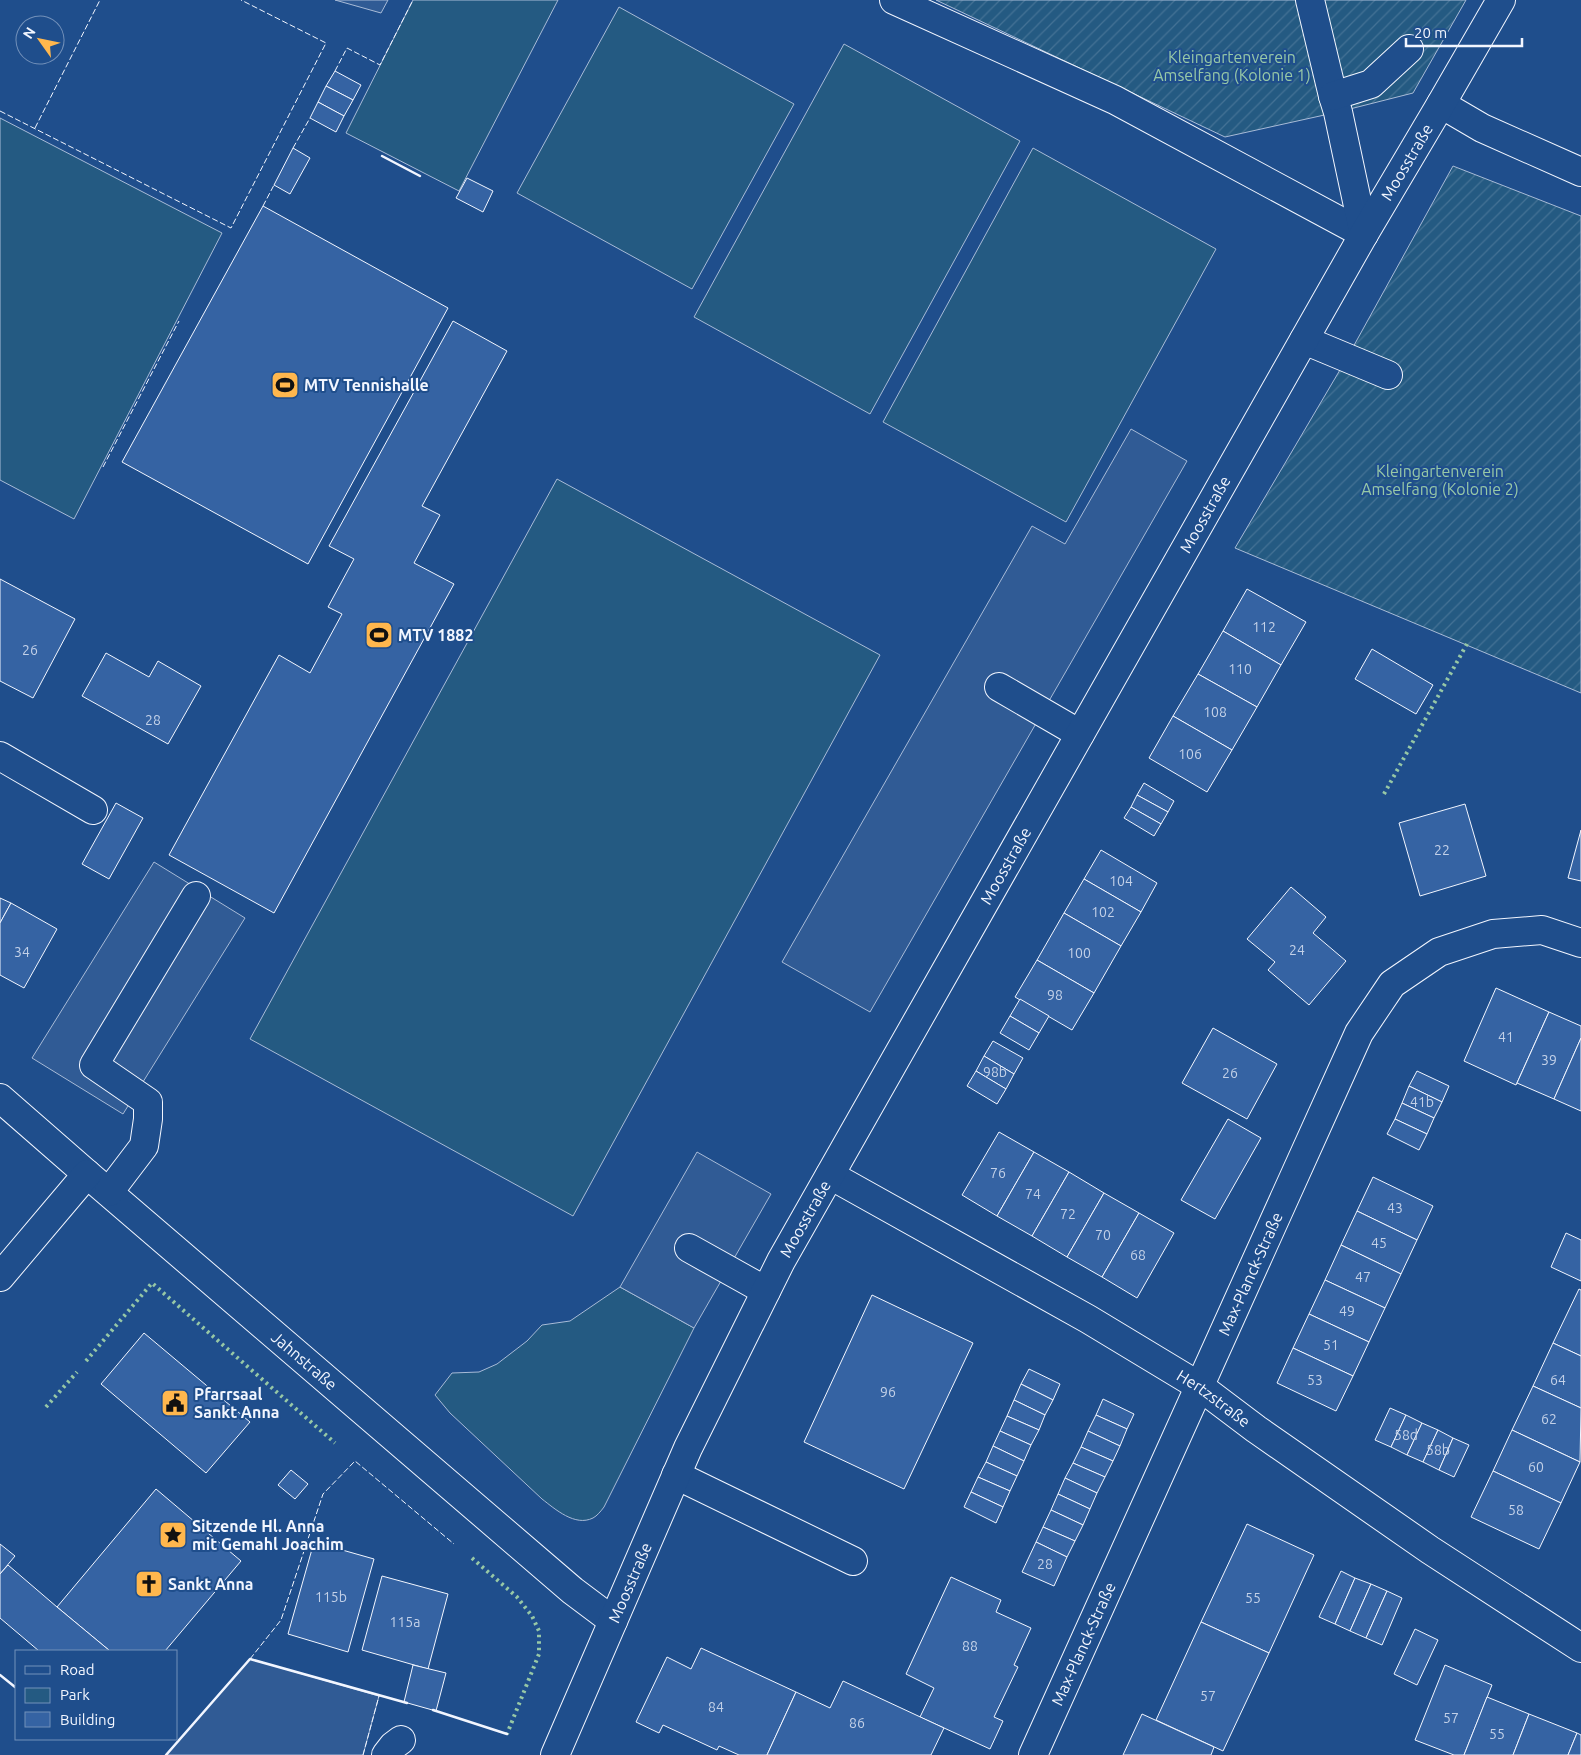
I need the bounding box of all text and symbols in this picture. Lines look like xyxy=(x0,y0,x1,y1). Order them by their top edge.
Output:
north arrow xyxy=(15,15,65,65)
scale bar xyxy=(1406,15,1522,47)
text: N xyxy=(20,24,39,42)
text: 20 m xyxy=(1414,24,1447,41)
park label: Kleingartenverein Amselfang (Kolonie 1) xyxy=(1153,48,1311,85)
street label: Moosstraße xyxy=(1377,121,1436,203)
sports icon: MTV Tennishalle xyxy=(270,370,300,400)
place label: MTV Tennishalle xyxy=(304,376,429,394)
park label: Kleingartenverein Amselfang (Kolonie 2) xyxy=(1361,462,1519,499)
street label: Moosstraße xyxy=(1176,473,1234,556)
house number: 112 xyxy=(1252,619,1276,635)
sports icon: MTV 1882 xyxy=(364,620,394,650)
place label: MTV 1882 xyxy=(398,626,473,644)
house number: 26 xyxy=(22,642,38,658)
house number: 110 xyxy=(1228,661,1252,677)
house number: 108 xyxy=(1203,704,1227,720)
house number: 28 xyxy=(145,712,161,728)
house number: 106 xyxy=(1178,746,1202,762)
street label: Moosstraße xyxy=(976,824,1034,907)
house number: 22 xyxy=(1434,842,1450,858)
house number: 104 xyxy=(1109,873,1133,889)
house number: 102 xyxy=(1091,904,1115,920)
house number: 24 xyxy=(1289,942,1305,958)
house number: 34 xyxy=(14,944,30,960)
house number: 100 xyxy=(1067,945,1091,961)
house number: 98 xyxy=(1047,987,1063,1003)
house number: 41 xyxy=(1498,1029,1514,1045)
house number: 39 xyxy=(1541,1052,1557,1068)
house number: 98b xyxy=(983,1064,1007,1080)
house number: 26 xyxy=(1222,1065,1238,1081)
house number: 41b xyxy=(1410,1094,1434,1110)
house number: 76 xyxy=(990,1165,1006,1181)
street label: Moosstraße xyxy=(776,1177,834,1260)
house number: 74 xyxy=(1025,1186,1041,1202)
house number: 43 xyxy=(1387,1200,1403,1216)
house number: 72 xyxy=(1060,1206,1076,1222)
street label: Max-Planck-Straße xyxy=(1215,1209,1286,1338)
house number: 70 xyxy=(1095,1227,1111,1243)
house number: 45 xyxy=(1371,1235,1387,1251)
house number: 68 xyxy=(1130,1247,1146,1263)
house number: 47 xyxy=(1355,1269,1371,1285)
house number: 49 xyxy=(1339,1303,1355,1319)
street label: Jahnstraße xyxy=(268,1328,341,1394)
house number: 51 xyxy=(1323,1337,1339,1353)
street label: Hertzstraße xyxy=(1174,1366,1254,1430)
house number: 53 xyxy=(1307,1372,1323,1388)
house number: 64 xyxy=(1550,1372,1566,1388)
house number: 96 xyxy=(880,1384,896,1400)
place label: Pfarrsaal Sankt Anna xyxy=(194,1385,280,1421)
public building icon: Pfarrsaal Sankt Anna xyxy=(160,1388,190,1418)
house number: 62 xyxy=(1541,1411,1557,1427)
house number: 58d xyxy=(1394,1427,1418,1443)
house number: 58b xyxy=(1426,1442,1450,1458)
house number: 60 xyxy=(1528,1459,1544,1475)
house number: 58 xyxy=(1508,1502,1524,1518)
place label: Sitzende Hl. Anna mit Gemahl Joachim xyxy=(192,1517,344,1553)
place icon: Sitzende Hl. Anna mit Gemahl Joachim xyxy=(158,1520,188,1550)
street label: Moosstraße xyxy=(604,1540,655,1625)
house number: 28 xyxy=(1037,1556,1053,1572)
church icon: Sankt Anna xyxy=(134,1569,164,1599)
place label: Sankt Anna xyxy=(168,1575,254,1593)
street label: Max-Planck-Straße xyxy=(1048,1579,1119,1708)
house number: 115b xyxy=(315,1589,347,1605)
house number: 55 xyxy=(1245,1590,1261,1606)
house number: 115a xyxy=(390,1614,420,1630)
house number: 88 xyxy=(962,1638,978,1654)
legend xyxy=(15,1650,178,1740)
text: Road xyxy=(60,1661,95,1678)
text: Park xyxy=(60,1686,90,1703)
house number: 57 xyxy=(1200,1688,1216,1704)
house number: 84 xyxy=(708,1699,724,1715)
house number: 57 xyxy=(1443,1710,1459,1726)
text: Building xyxy=(60,1711,115,1728)
house number: 86 xyxy=(849,1715,865,1731)
house number: 55 xyxy=(1489,1726,1505,1742)

